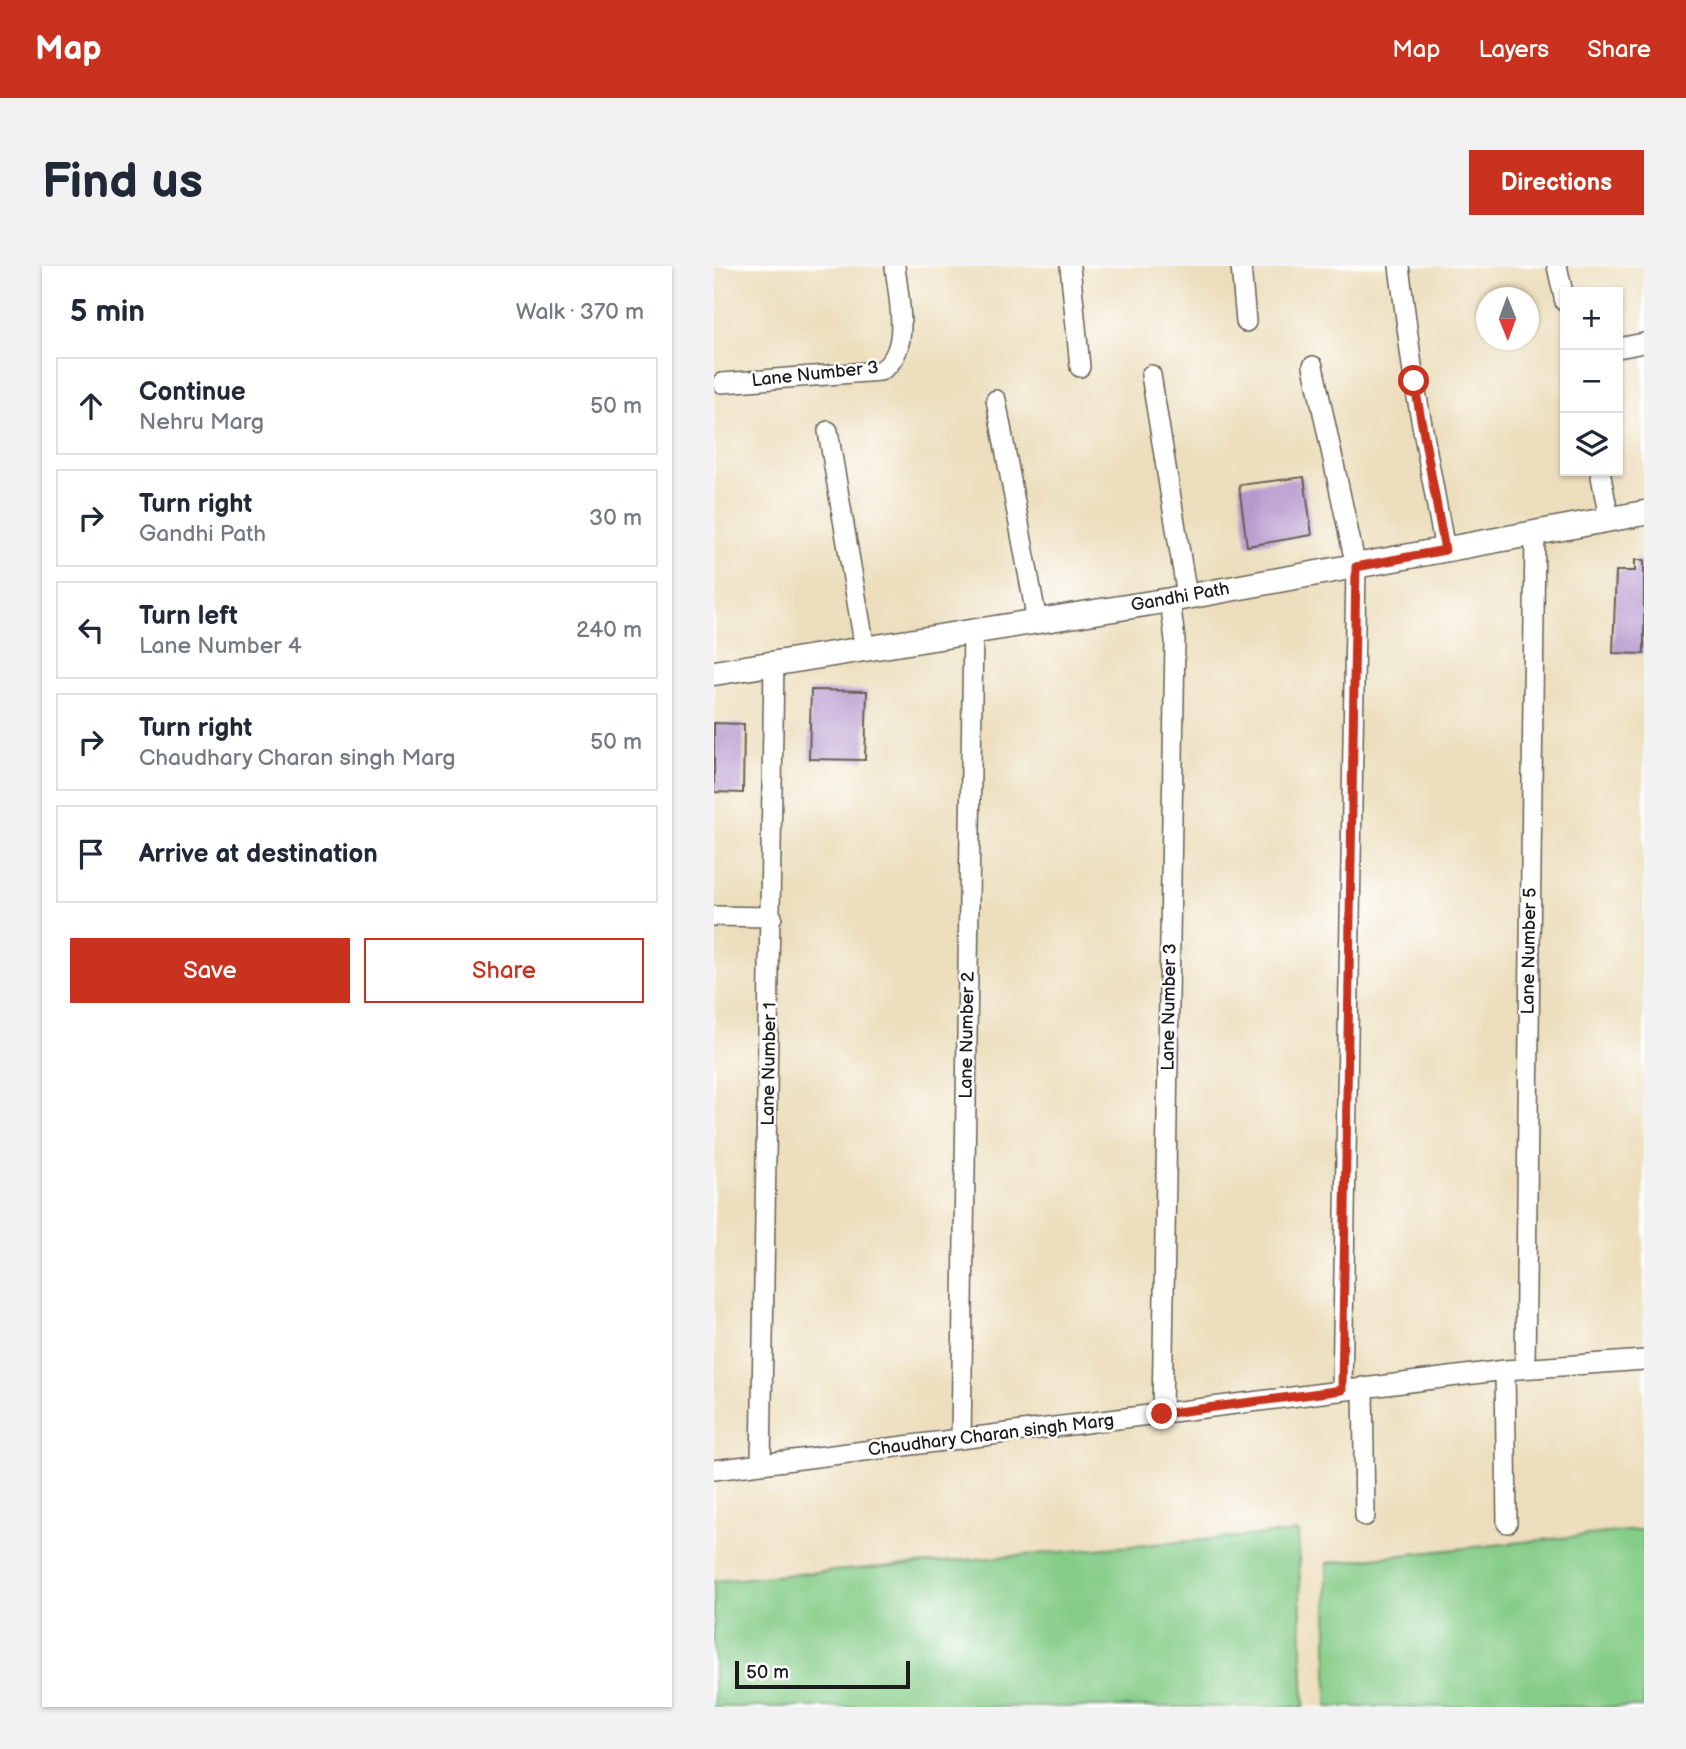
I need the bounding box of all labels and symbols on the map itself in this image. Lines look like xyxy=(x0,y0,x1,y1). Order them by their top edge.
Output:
north arrow xyxy=(1476,287,1539,350)
street label: Lane Number 3 xyxy=(750,357,880,391)
route start xyxy=(1398,365,1429,396)
street label: Gandhi Path xyxy=(1129,578,1231,616)
street label: Lane Number 5 xyxy=(1517,887,1541,1015)
street label: Lane Number 3 xyxy=(1157,943,1181,1071)
street label: Lane Number 2 xyxy=(955,971,979,1099)
street label: Lane Number 1 xyxy=(757,1002,781,1126)
route end xyxy=(1146,1398,1177,1429)
street label: Chaudhary Charan singh Marg xyxy=(867,1409,1115,1461)
scale bar xyxy=(735,1658,910,1690)

